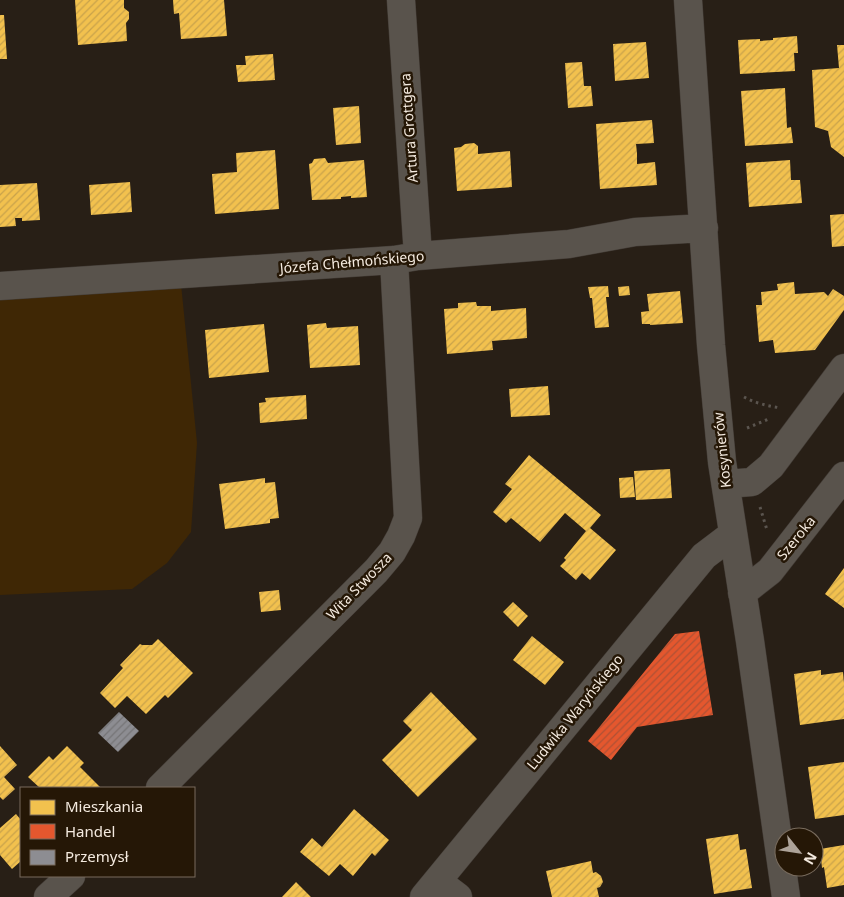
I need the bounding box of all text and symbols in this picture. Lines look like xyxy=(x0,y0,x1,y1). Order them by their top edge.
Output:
street label: Artura Grottgera xyxy=(395,73,422,183)
street label: Józefa Chełmońskiego xyxy=(277,246,425,277)
street label: Kosynierów xyxy=(708,411,735,489)
street label: Szeroka xyxy=(772,512,819,564)
street label: Wita Stwosza xyxy=(322,548,396,623)
street label: Ludwika Waryńskiego xyxy=(522,650,627,773)
legend xyxy=(20,787,195,877)
text: Mieszkania xyxy=(65,796,143,816)
text: Handel xyxy=(65,821,115,841)
north arrow xyxy=(774,827,824,877)
text: Przemysł xyxy=(65,846,129,866)
text: N xyxy=(800,849,822,868)

